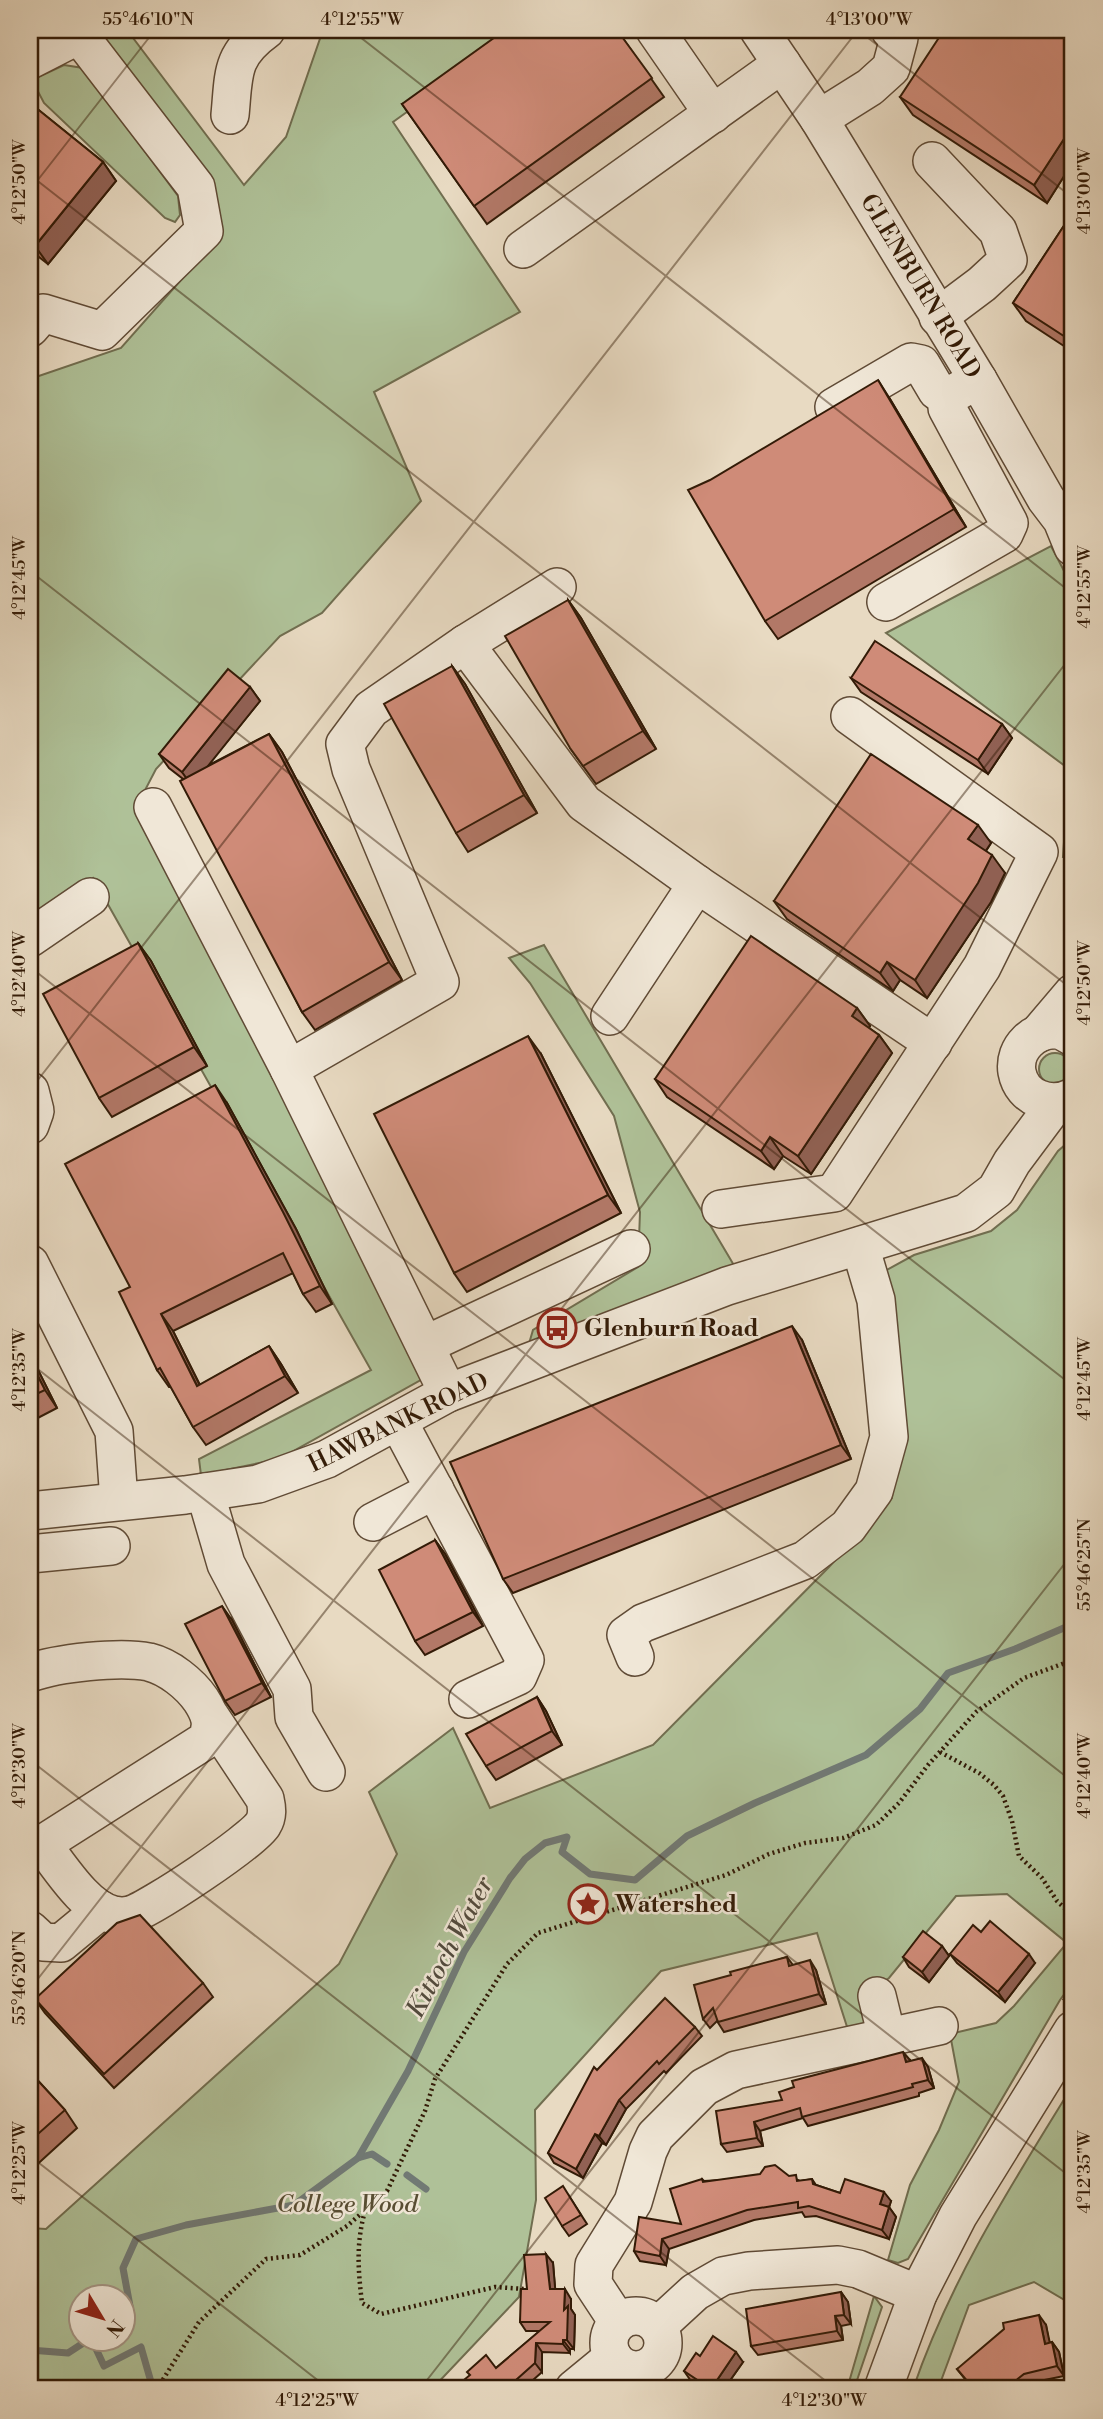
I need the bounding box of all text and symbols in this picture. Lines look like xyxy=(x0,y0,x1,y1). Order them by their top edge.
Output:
text: 55°46'10"N xyxy=(102,8,194,31)
text: 4°12'55"W xyxy=(321,8,404,31)
text: 4°13'00"W xyxy=(826,8,913,31)
text: 4°12'50"W xyxy=(8,139,31,224)
text: 4°13'00"W xyxy=(1073,147,1096,234)
street label: GLENBURN ROAD xyxy=(853,189,987,384)
text: 4°12'45"W xyxy=(8,535,31,620)
text: 4°12'55"W xyxy=(1073,545,1096,628)
text: 4°12'40"W xyxy=(8,930,31,1017)
text: 4°12'50"W xyxy=(1073,940,1096,1025)
bus stop icon: Glenburn Road xyxy=(536,1307,578,1349)
place label: Glenburn Road xyxy=(584,1314,759,1344)
text: 4°12'35"W xyxy=(8,1328,31,1411)
text: 4°12'45"W xyxy=(1073,1336,1096,1421)
street label: HAWBANK ROAD xyxy=(303,1366,494,1480)
text: 55°46'25"N xyxy=(1073,1518,1096,1611)
text: 4°12'30"W xyxy=(8,1723,31,1808)
text: 4°12'40"W xyxy=(1073,1732,1096,1819)
water label: Kittoch Water xyxy=(399,1870,501,2024)
place icon: Watershed xyxy=(567,1883,609,1925)
place label: Watershed xyxy=(614,1890,737,1920)
text: 55°46'20"N xyxy=(8,1930,31,2025)
text: 4°12'25"W xyxy=(8,2121,31,2205)
text: 4°12'35"W xyxy=(1073,2130,1096,2213)
park label: College Wood xyxy=(276,2190,419,2220)
north arrow xyxy=(66,2282,136,2352)
text: N xyxy=(101,2315,129,2341)
text: 4°12'25"W xyxy=(275,2389,359,2412)
text: 4°12'30"W xyxy=(782,2389,867,2412)

